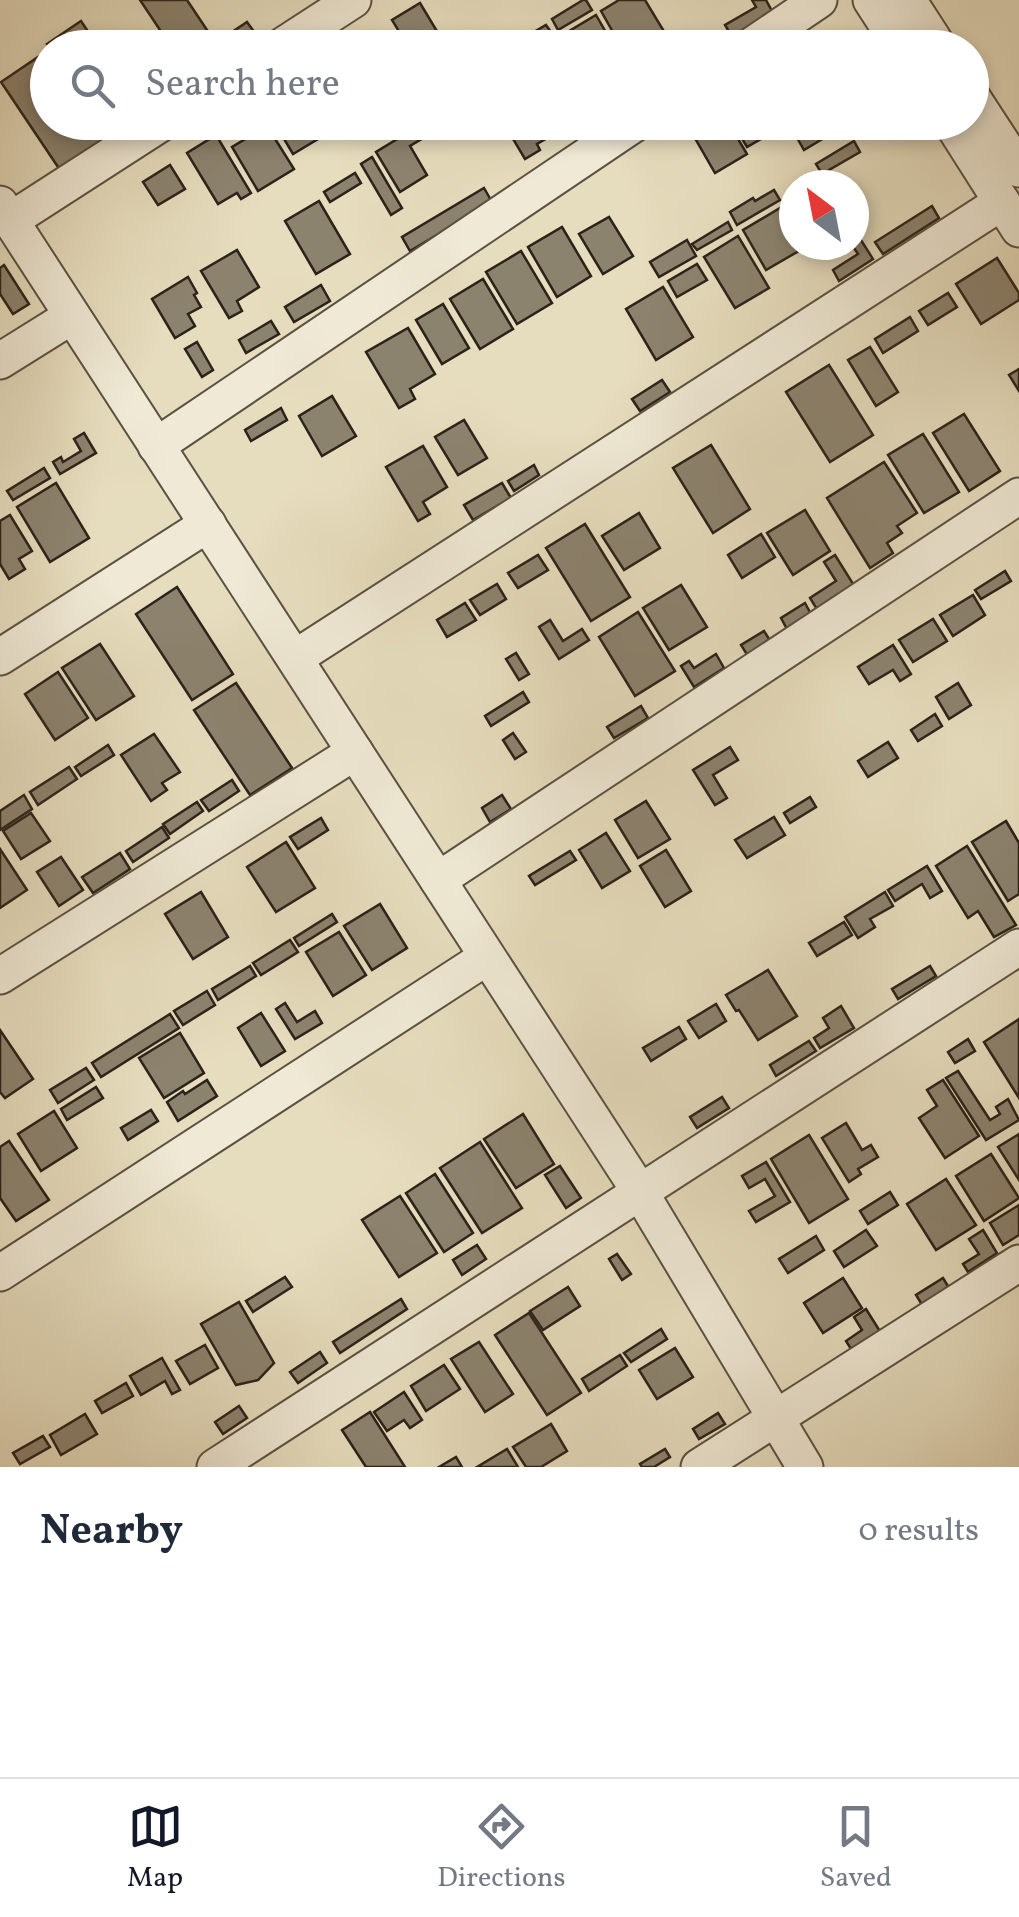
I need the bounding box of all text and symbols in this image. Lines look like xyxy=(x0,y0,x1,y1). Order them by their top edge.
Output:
search box xyxy=(30,30,989,140)
icon: search xyxy=(65,58,120,113)
text: Search here xyxy=(145,59,340,112)
north arrow xyxy=(779,170,869,260)
text: Nearby xyxy=(40,1503,183,1562)
text: 0 results xyxy=(859,1510,979,1554)
tab: Map xyxy=(127,1799,183,1898)
tab: Directions xyxy=(437,1799,566,1898)
tab: Saved xyxy=(820,1799,892,1898)

